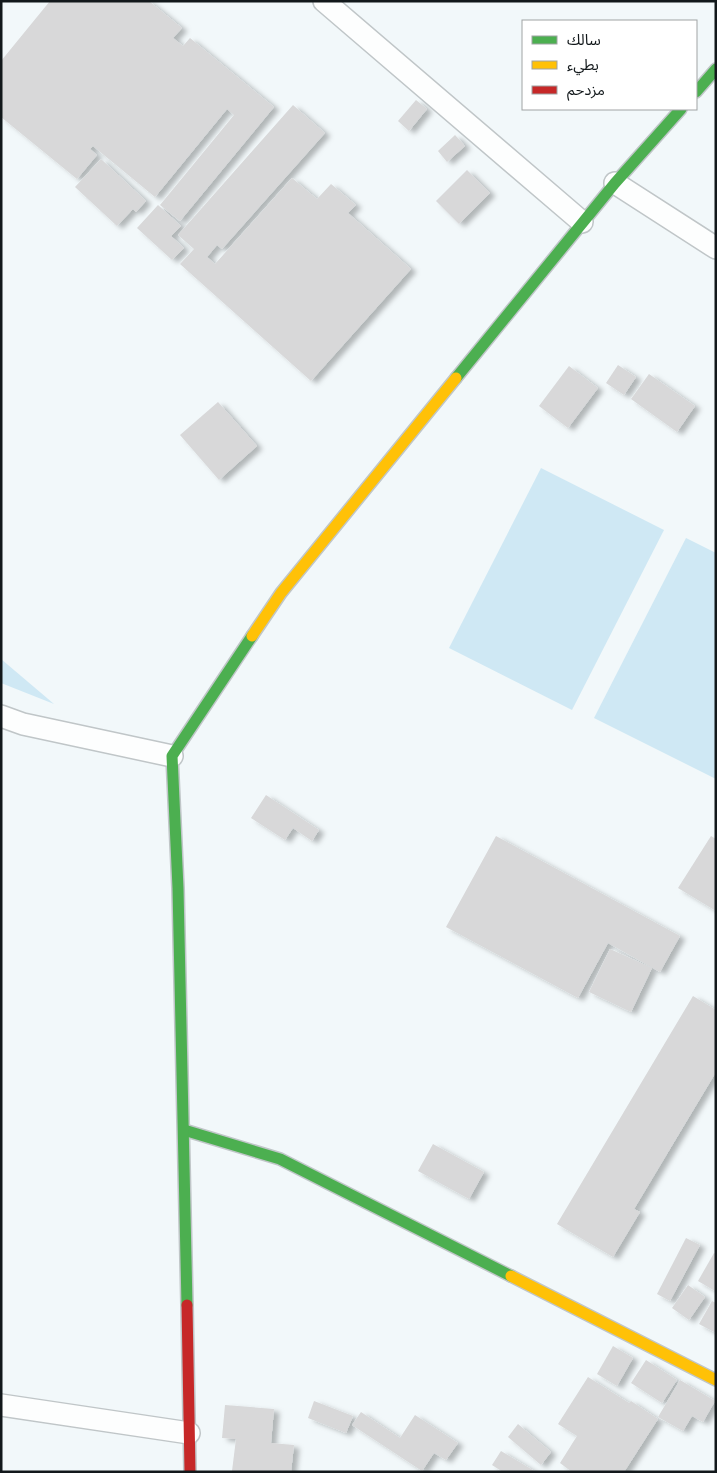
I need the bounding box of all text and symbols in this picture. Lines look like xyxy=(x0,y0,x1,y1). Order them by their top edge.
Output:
legend xyxy=(522,20,697,110)
text: سالك xyxy=(567,33,601,48)
text: بطيء xyxy=(567,58,599,76)
text: مزدحم xyxy=(567,83,605,101)

